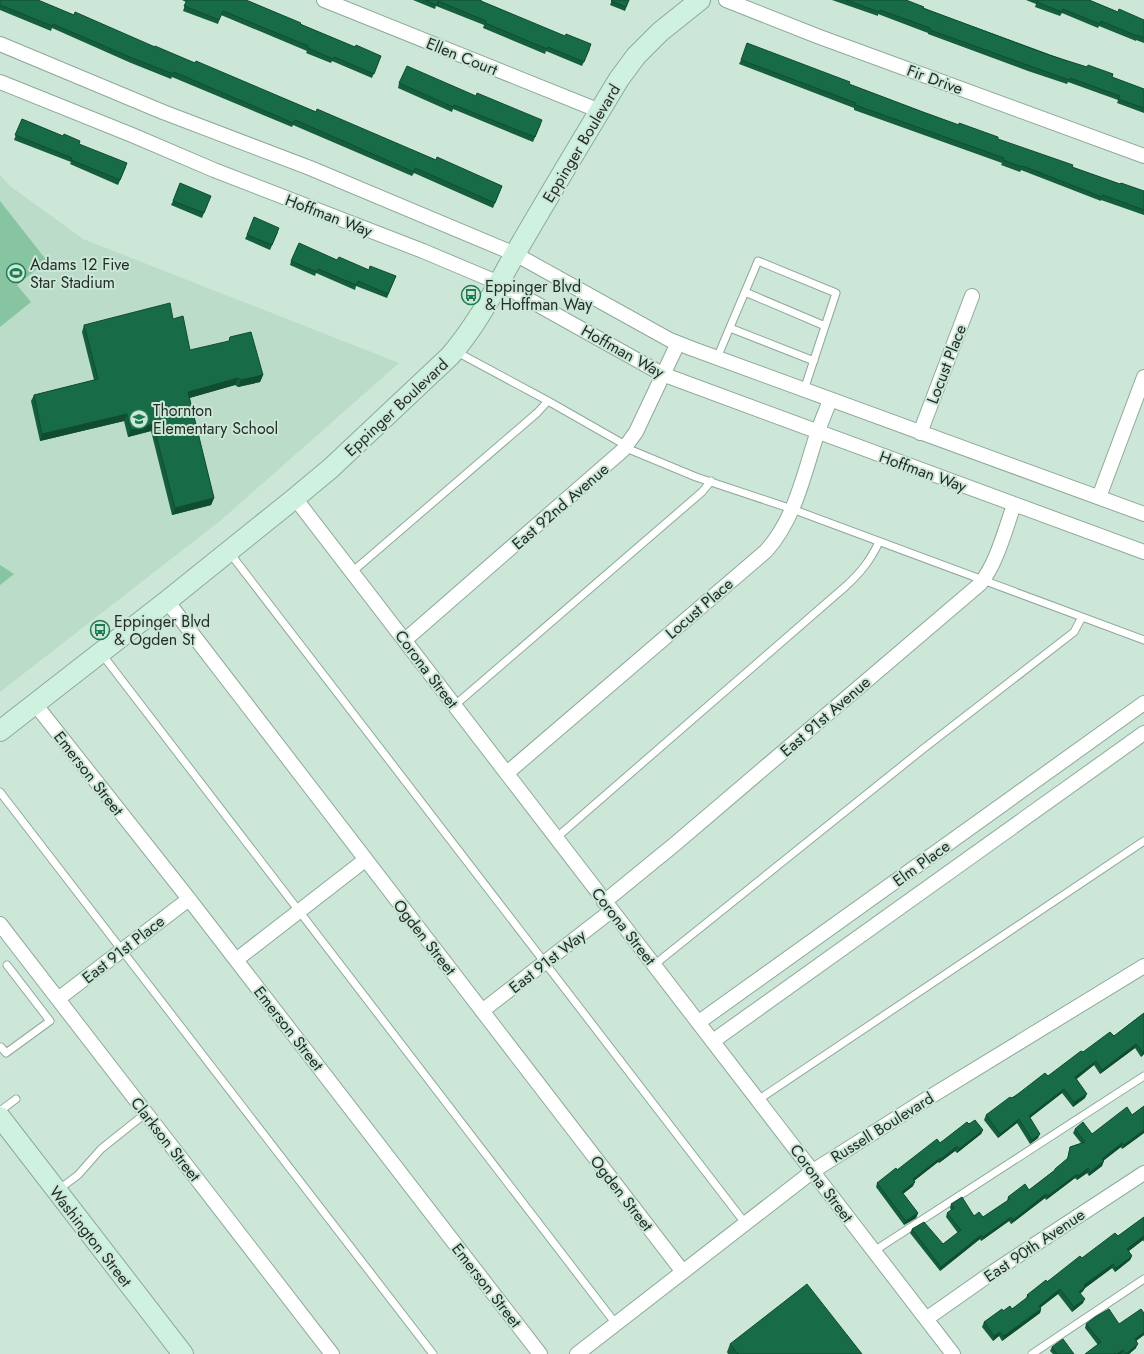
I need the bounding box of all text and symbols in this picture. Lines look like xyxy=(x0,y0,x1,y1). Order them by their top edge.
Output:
street label: Ellen Court xyxy=(423,32,501,81)
street label: Fir Drive xyxy=(904,59,966,100)
street label: Eppinger Boulevard xyxy=(537,80,626,207)
street label: Hoffman Way xyxy=(282,188,377,243)
place label: Adams 12 Five Star Stadium xyxy=(30,253,129,294)
sports icon: Adams 12 Five Star Stadium xyxy=(5,262,27,284)
place label: Eppinger Blvd & Hoffman Way xyxy=(485,275,593,316)
bus stop icon: Eppinger Blvd & Hoffman Way xyxy=(460,284,482,306)
street label: Hoffman Way xyxy=(577,319,669,384)
street label: Locust Place xyxy=(921,321,972,407)
street label: Eppinger Boulevard xyxy=(339,353,453,462)
place label: Thornton Elementary School xyxy=(153,399,278,440)
school or university icon: Thornton Elementary School xyxy=(128,408,150,430)
street label: Hoffman Way xyxy=(876,445,971,498)
street label: East 92nd Avenue xyxy=(507,458,614,555)
street label: Locust Place xyxy=(660,572,738,644)
place label: Eppinger Blvd & Ogden St xyxy=(114,610,210,651)
bus stop icon: Eppinger Blvd & Ogden St xyxy=(89,619,111,641)
street label: Corona Street xyxy=(390,625,464,713)
street label: East 91st Avenue xyxy=(775,671,875,762)
street label: Emerson Street xyxy=(48,726,129,821)
street label: Elm Place xyxy=(888,835,955,892)
street label: Corona Street xyxy=(586,883,661,970)
street label: Ogden Street xyxy=(388,895,462,980)
street label: East 91st Place xyxy=(77,910,169,989)
street label: East 91st Way xyxy=(504,923,591,999)
street label: Emerson Street xyxy=(248,981,329,1076)
street label: Russell Boulevard xyxy=(826,1086,938,1168)
street label: Clarkson Street xyxy=(125,1092,206,1186)
street label: Corona Street xyxy=(785,1139,859,1227)
street label: Ogden Street xyxy=(585,1151,659,1236)
street label: Washington Street xyxy=(44,1181,137,1292)
street label: East 90th Avenue xyxy=(979,1203,1089,1288)
street label: Emerson Street xyxy=(446,1238,527,1333)

